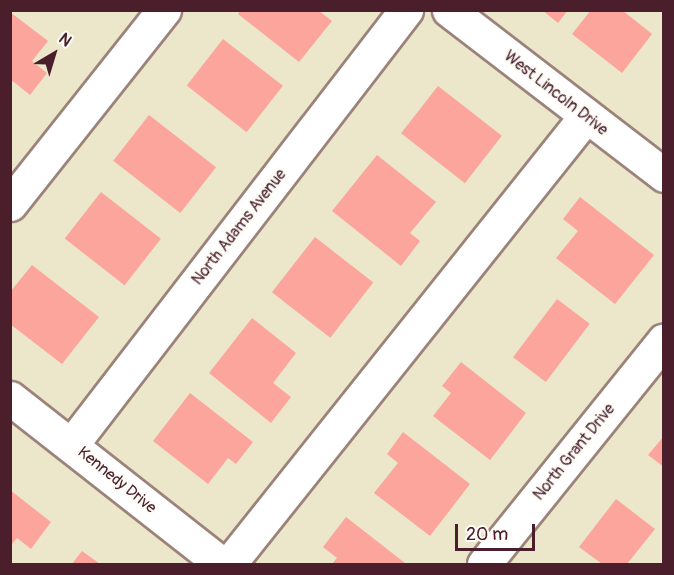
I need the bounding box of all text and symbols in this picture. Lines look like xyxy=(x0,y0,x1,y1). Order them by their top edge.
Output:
north arrow xyxy=(24,24,84,84)
text: N xyxy=(55,29,75,51)
street label: West Lincoln Drive xyxy=(500,46,612,140)
street label: North Adams Avenue xyxy=(188,165,290,289)
street label: North Grant Drive xyxy=(529,400,619,504)
street label: Kennedy Drive xyxy=(74,442,160,518)
scale bar xyxy=(458,512,538,550)
text: 20 m xyxy=(466,523,508,546)

